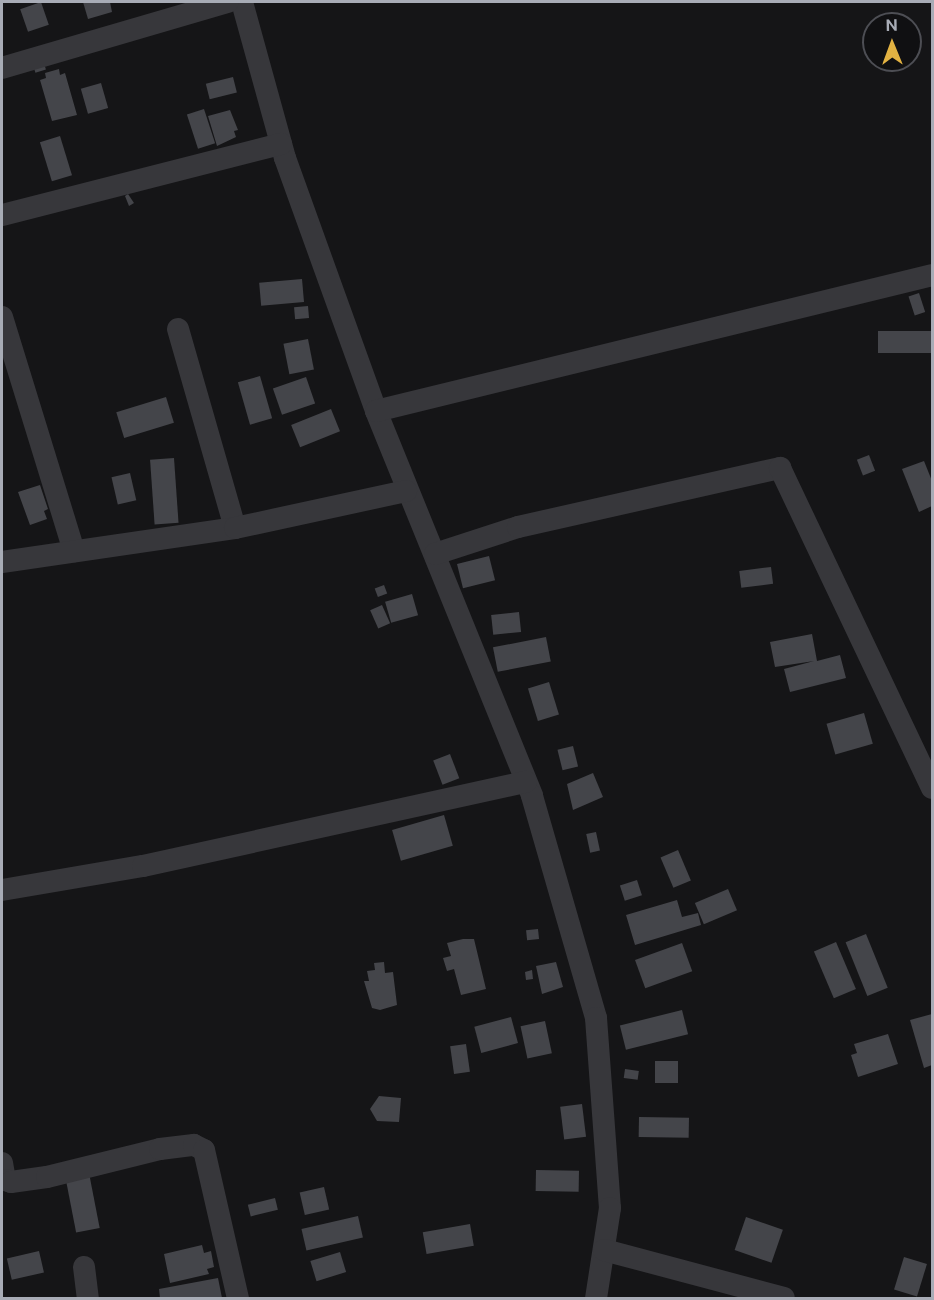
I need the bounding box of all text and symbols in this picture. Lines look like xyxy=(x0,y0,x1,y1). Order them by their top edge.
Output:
north arrow xyxy=(862,12,922,72)
text: N xyxy=(885,16,898,35)

